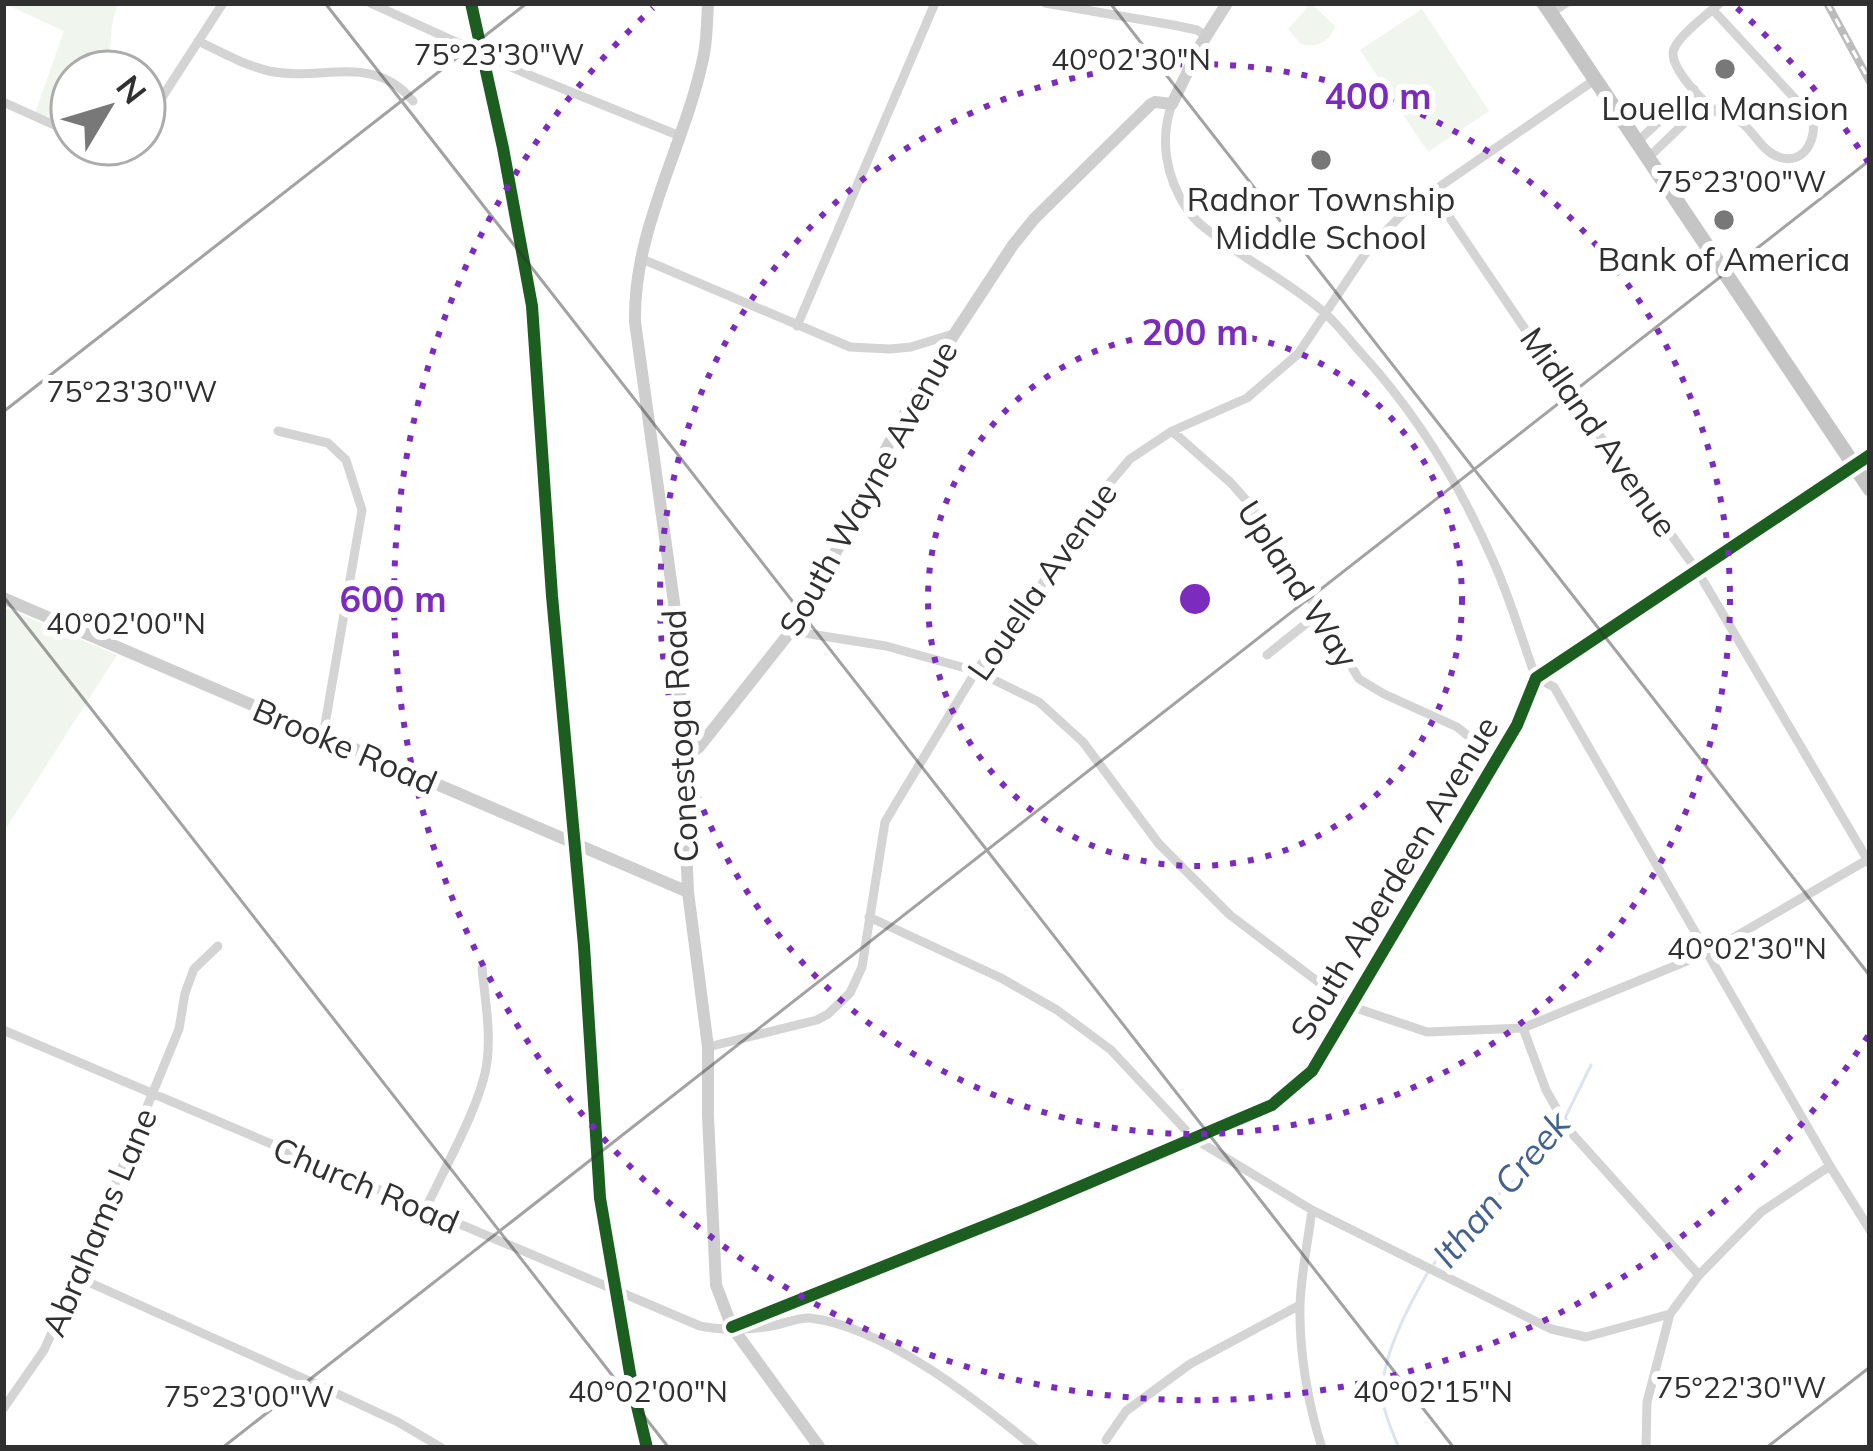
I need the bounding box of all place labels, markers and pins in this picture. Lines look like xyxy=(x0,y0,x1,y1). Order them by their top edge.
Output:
marker: Louella Mansion xyxy=(1712,56,1738,82)
place label: Louella Mansion xyxy=(1601,87,1849,128)
marker: Radnor Township Middle School xyxy=(1308,147,1334,173)
place label: Radnor Township Middle School xyxy=(1187,178,1455,257)
marker: Bank of America xyxy=(1711,207,1737,233)
place label: Bank of America xyxy=(1598,238,1850,279)
centre of rings xyxy=(1174,578,1216,620)

